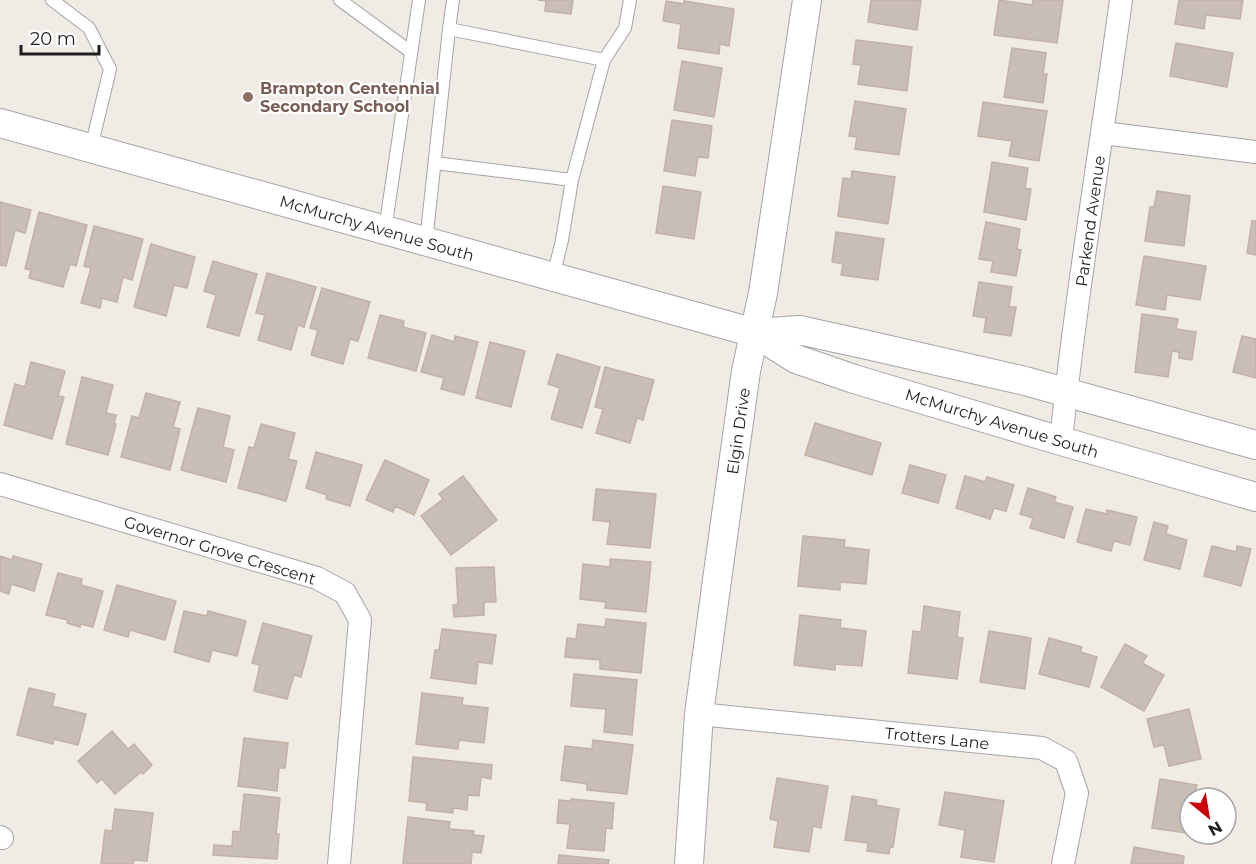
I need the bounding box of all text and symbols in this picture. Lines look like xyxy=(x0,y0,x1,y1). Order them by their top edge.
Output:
scale bar xyxy=(21,18,99,56)
text: 20 m xyxy=(30,28,76,50)
place label: Brampton Centennial Secondary School xyxy=(260,79,440,116)
marker: Brampton Centennial Secondary School xyxy=(241,90,255,104)
street label: Parkend Avenue xyxy=(1072,154,1109,288)
street label: McMurchy Avenue South xyxy=(277,192,476,265)
street label: McMurchy Avenue South xyxy=(903,385,1101,462)
street label: Elgin Drive xyxy=(723,387,754,476)
street label: Governor Grove Crescent xyxy=(122,512,319,589)
street label: Trotters Lane xyxy=(884,724,990,753)
north arrow xyxy=(1178,786,1238,846)
text: N xyxy=(1205,817,1226,840)

